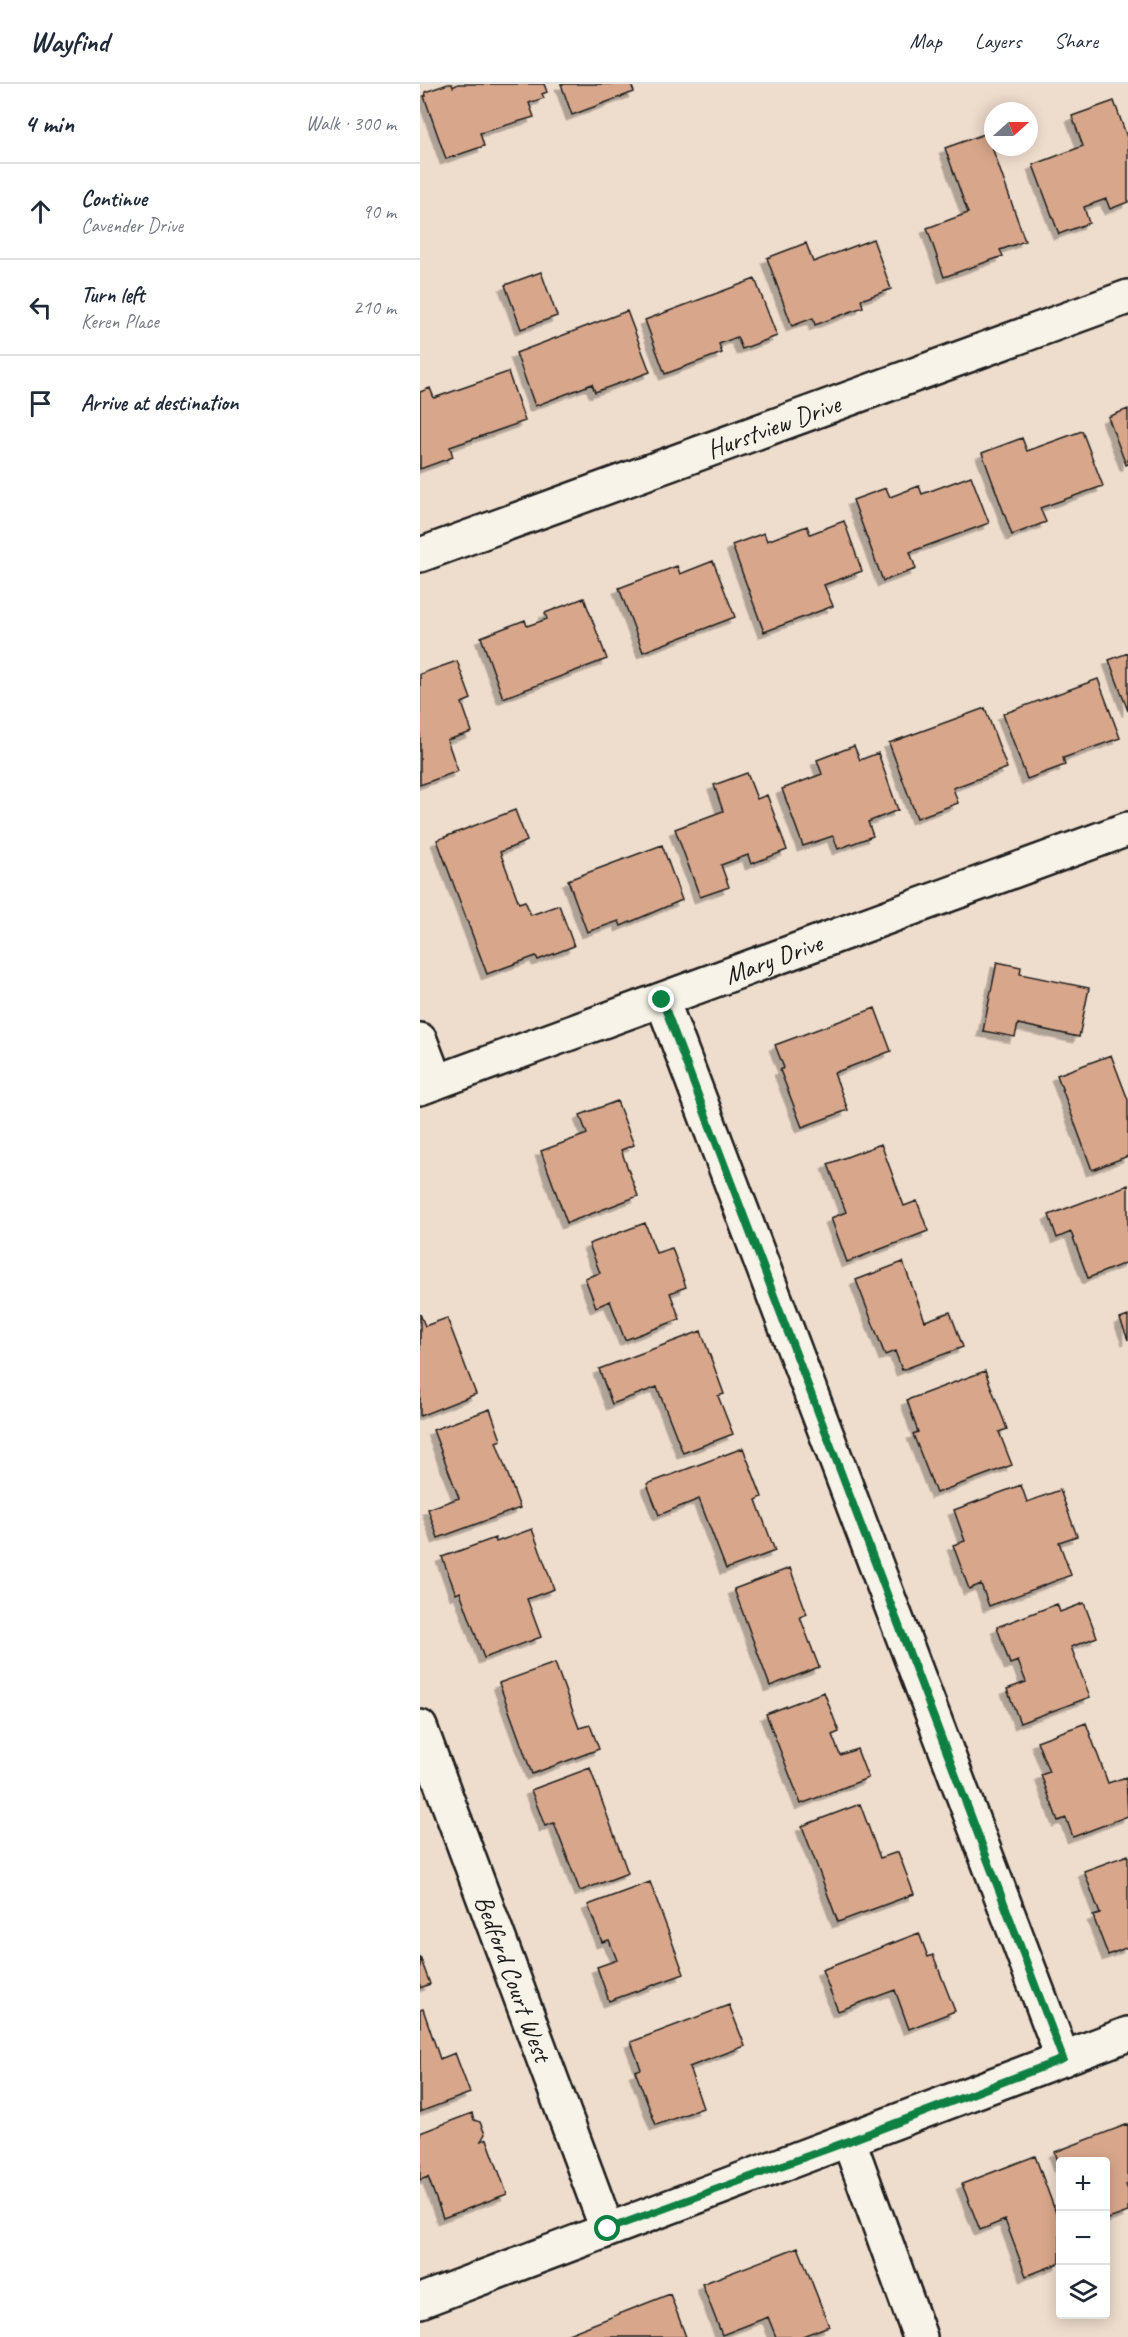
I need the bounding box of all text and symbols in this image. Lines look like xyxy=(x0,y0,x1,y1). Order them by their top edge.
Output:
text: Wayfind xyxy=(30,24,109,59)
text: Map xyxy=(909,28,942,54)
text: Layers xyxy=(975,28,1021,54)
text: Share xyxy=(1054,28,1098,54)
north arrow xyxy=(984,102,1038,156)
text: 4 min xyxy=(24,107,74,140)
text: Walk · 300 m xyxy=(306,111,396,136)
text: Continue xyxy=(81,185,147,213)
icon: ahead xyxy=(24,195,57,228)
text: 90 m xyxy=(362,199,396,224)
text: Cavender Drive xyxy=(81,213,183,238)
text: Turn left xyxy=(81,281,145,309)
icon: left xyxy=(24,291,57,324)
text: 210 m xyxy=(353,295,396,320)
text: Keren Place xyxy=(81,309,159,334)
street label: Hurstview Drive xyxy=(702,386,846,466)
icon: arrive xyxy=(24,387,57,420)
text: Arrive at destination xyxy=(81,389,238,417)
street label: Mary Drive xyxy=(720,925,828,992)
route end xyxy=(648,986,674,1012)
street label: Bedford Court West xyxy=(468,1890,560,2068)
map controls xyxy=(1056,2157,1110,2319)
button: + xyxy=(1056,2157,1110,2211)
button: − xyxy=(1056,2211,1110,2265)
route start xyxy=(594,2215,620,2241)
button: layers xyxy=(1056,2265,1110,2319)

